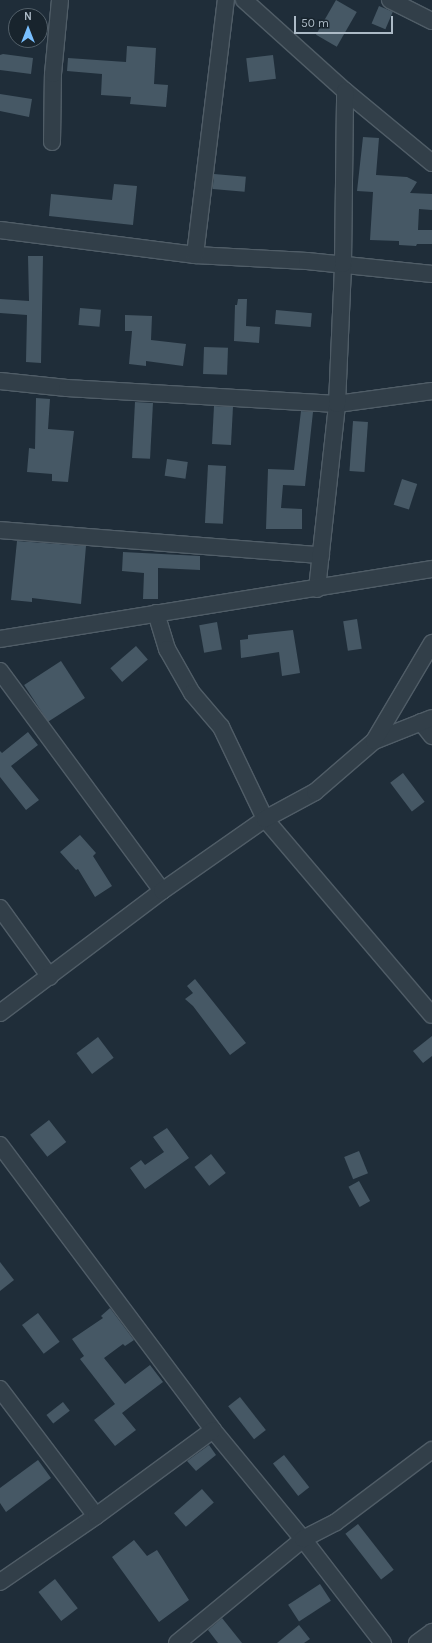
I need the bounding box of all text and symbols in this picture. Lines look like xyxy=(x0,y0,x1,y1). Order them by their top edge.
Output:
north arrow xyxy=(8,8,48,48)
scale bar xyxy=(296,8,395,34)
text: N xyxy=(24,10,32,23)
text: 50 m xyxy=(301,16,329,30)

